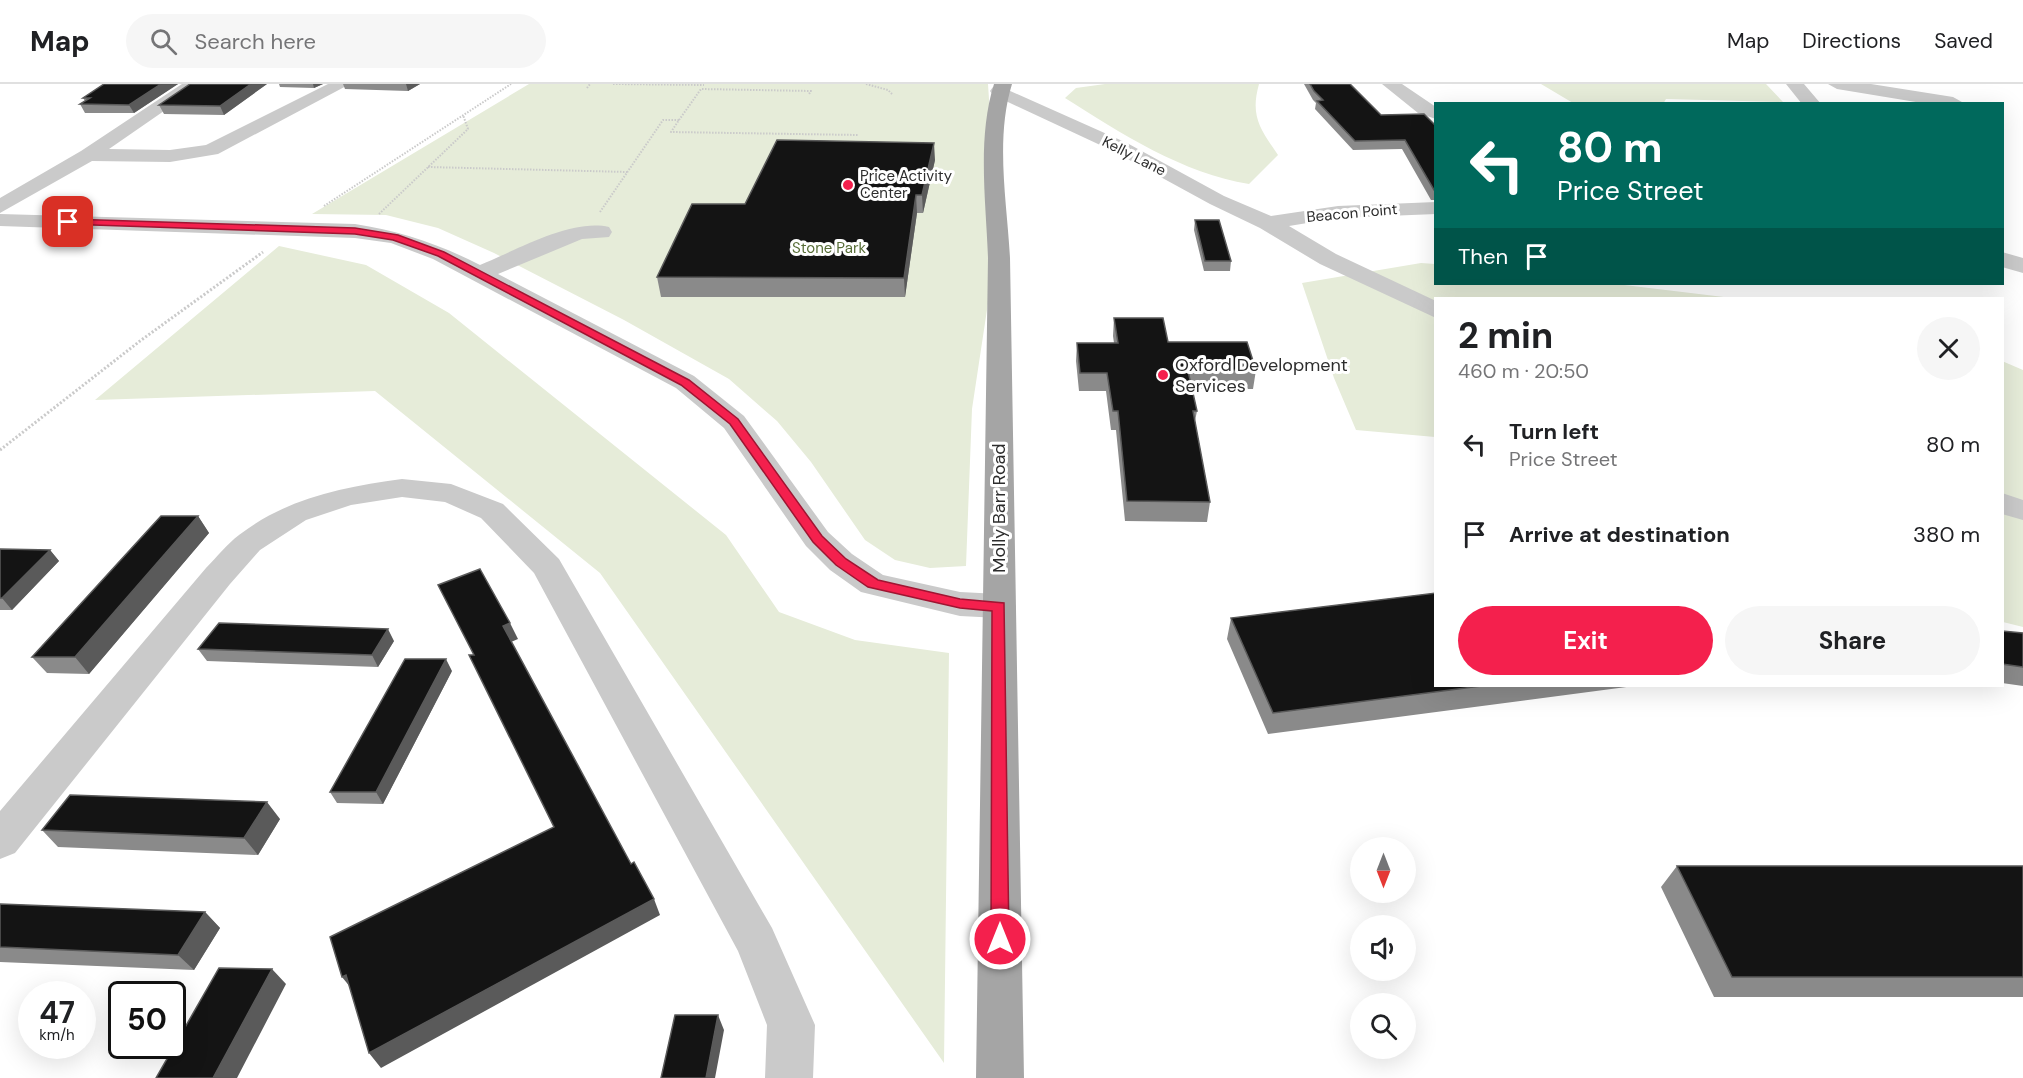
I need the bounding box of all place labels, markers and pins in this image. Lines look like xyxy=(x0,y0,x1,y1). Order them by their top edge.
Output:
place label: Price Activity Center xyxy=(860,166,953,203)
marker: Price Activity Center xyxy=(841,178,855,192)
pin xyxy=(42,196,93,247)
place label: Oxford Development Services xyxy=(1175,353,1348,398)
marker: Oxford Development Services xyxy=(1156,368,1170,382)

